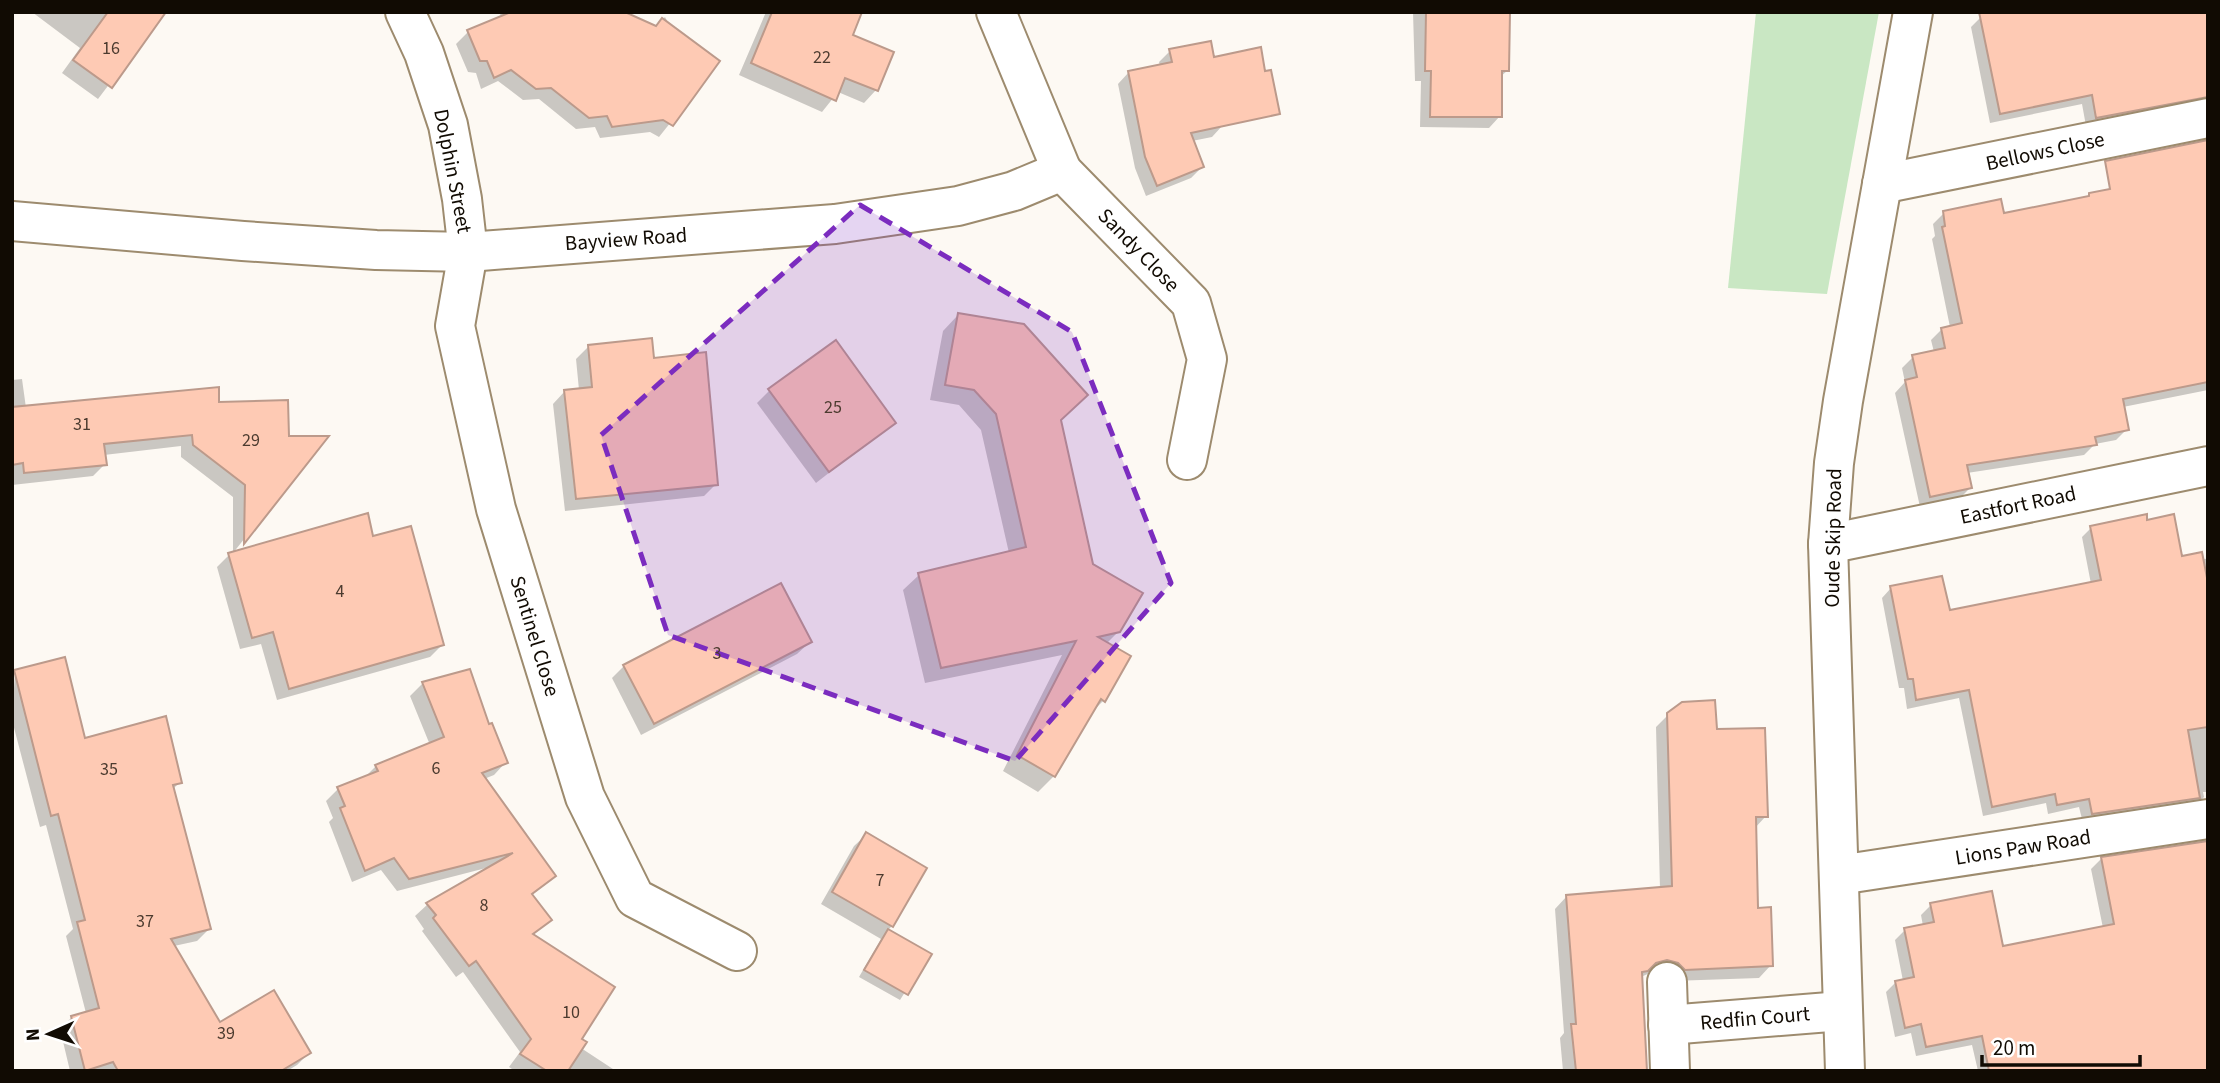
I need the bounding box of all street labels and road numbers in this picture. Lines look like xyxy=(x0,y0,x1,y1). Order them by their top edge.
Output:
street label: Dolphin Street xyxy=(426,106,480,236)
street label: Bellows Close xyxy=(1983,124,2107,178)
street label: Sandy Close xyxy=(1091,201,1187,299)
street label: Bayview Road xyxy=(564,220,688,258)
street label: Oude Skip Road xyxy=(1817,468,1849,608)
street label: Eastfort Road xyxy=(1957,478,2079,532)
street label: Sentinel Close xyxy=(502,572,568,700)
street label: Lions Paw Road xyxy=(1953,821,2093,873)
street label: Redfin Court xyxy=(1699,998,1811,1038)

